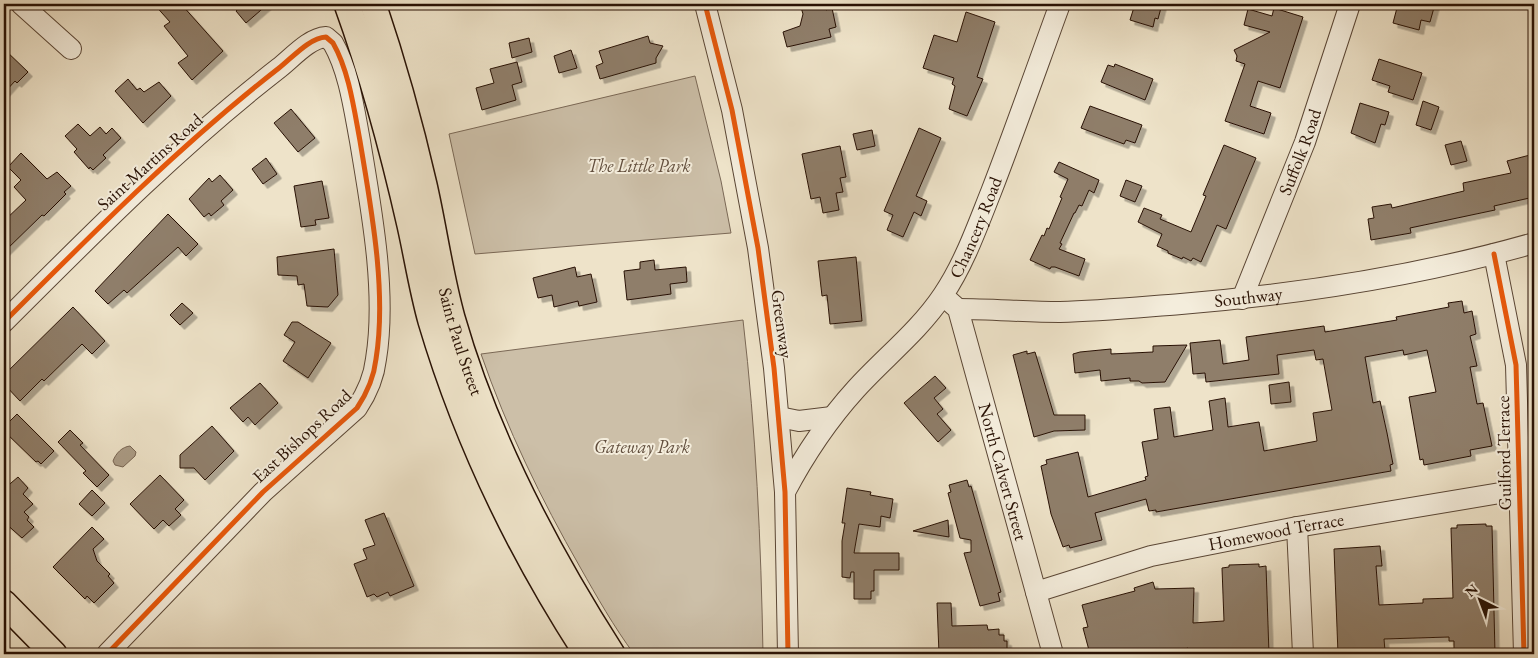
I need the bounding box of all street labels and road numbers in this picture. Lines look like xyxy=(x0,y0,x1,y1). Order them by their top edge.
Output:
street label: Suffolk Road xyxy=(1273,105,1326,198)
street label: Saint Martins Road xyxy=(92,108,208,215)
street label: Chancery Road xyxy=(944,172,1007,282)
street label: Southway xyxy=(1213,281,1284,312)
street label: Saint Paul Street xyxy=(434,285,489,399)
street label: Greenway xyxy=(766,288,799,360)
street label: East Bishops Road xyxy=(247,383,357,487)
street label: Guilford Terrace xyxy=(1491,396,1516,511)
street label: North Calvert Street xyxy=(973,401,1033,543)
street label: Homewood Terrace xyxy=(1206,507,1346,555)

